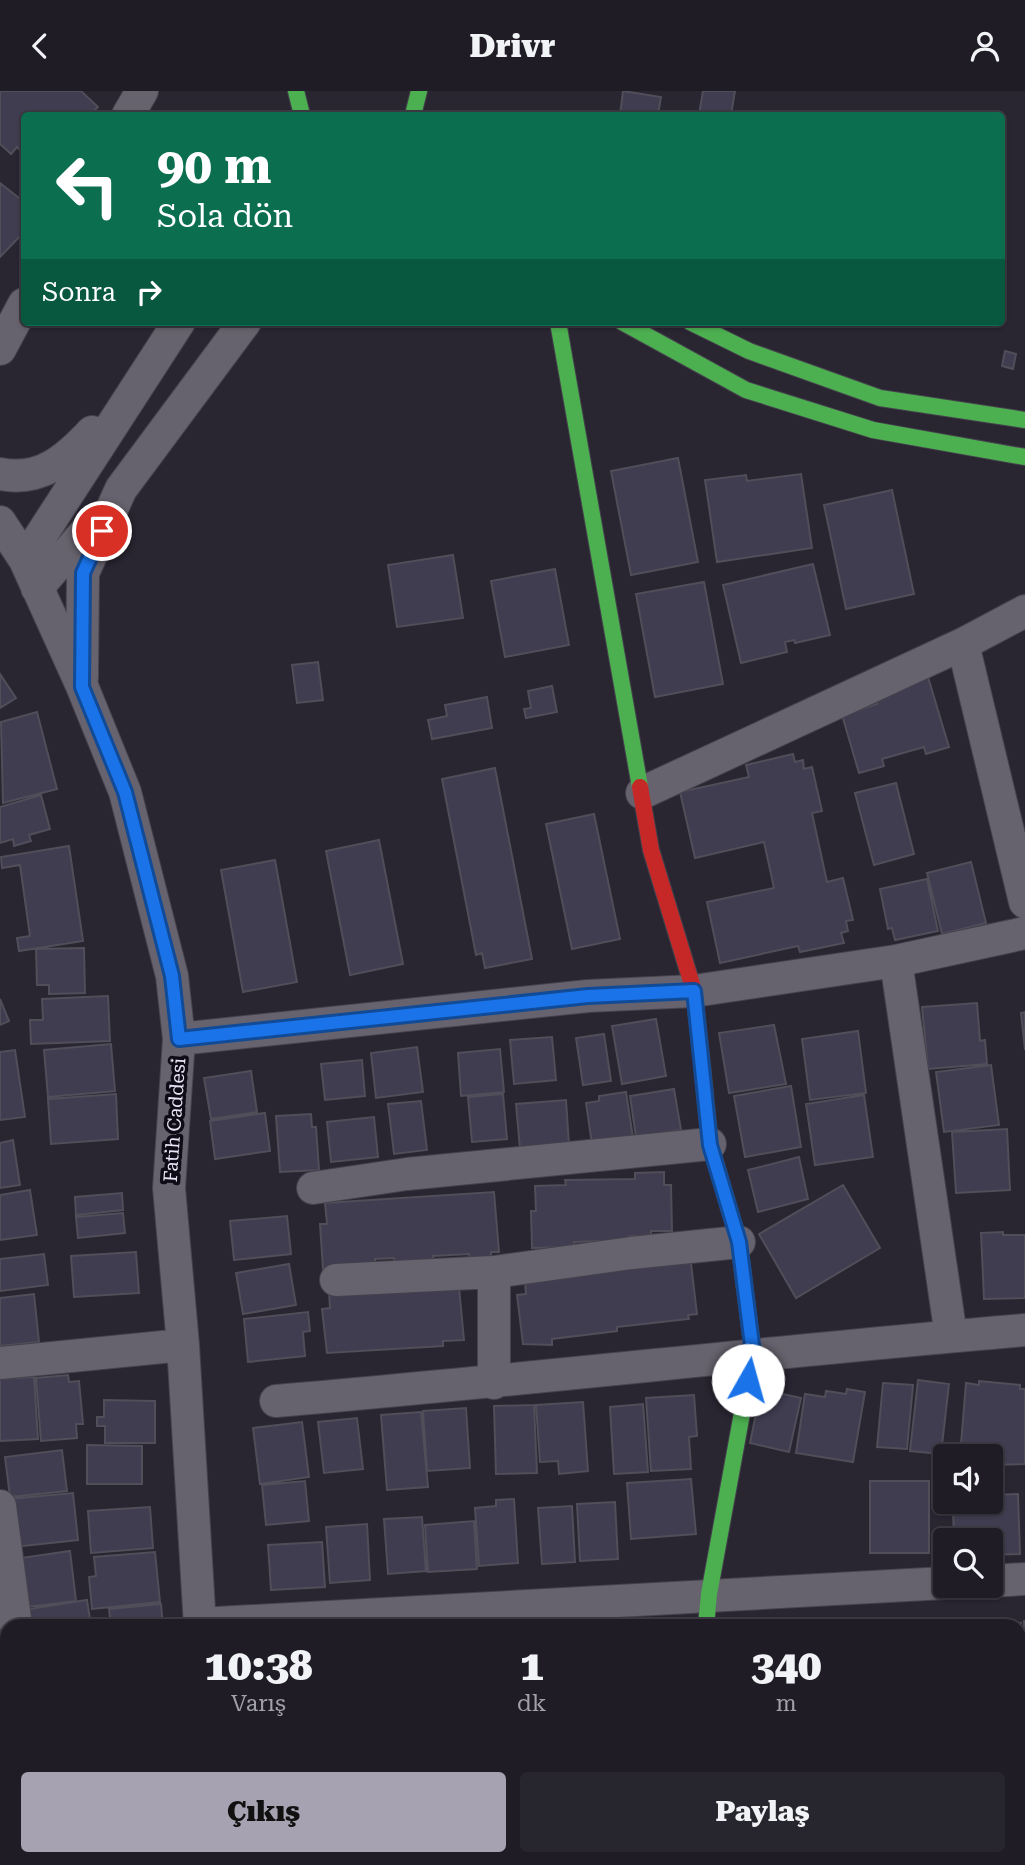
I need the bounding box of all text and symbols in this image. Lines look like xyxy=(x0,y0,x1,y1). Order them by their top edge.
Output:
icon: back xyxy=(21,27,59,65)
text: Drivr xyxy=(469,27,556,65)
icon: person xyxy=(966,27,1004,65)
text: 90 m xyxy=(157,138,272,195)
icon: left xyxy=(42,140,133,231)
text: Sola dön xyxy=(157,197,293,235)
icon: right xyxy=(130,273,168,311)
text: Sonra xyxy=(42,277,116,307)
pin xyxy=(72,501,132,561)
icon: arrive xyxy=(83,512,121,550)
street label: Fatih Caddesi xyxy=(159,1057,190,1183)
position arrow xyxy=(711,1343,785,1417)
map controls xyxy=(933,1444,1003,1598)
button: sound xyxy=(933,1444,1003,1514)
button: search xyxy=(933,1528,1003,1598)
text: 10:38 xyxy=(205,1641,313,1690)
text: 1 xyxy=(520,1641,543,1690)
text: 340 xyxy=(751,1641,821,1690)
text: Varış xyxy=(231,1690,286,1717)
text: dk xyxy=(517,1690,546,1717)
text: m xyxy=(776,1690,797,1717)
button: Çıkış xyxy=(21,1772,506,1852)
button: Paylaş xyxy=(520,1772,1005,1852)

